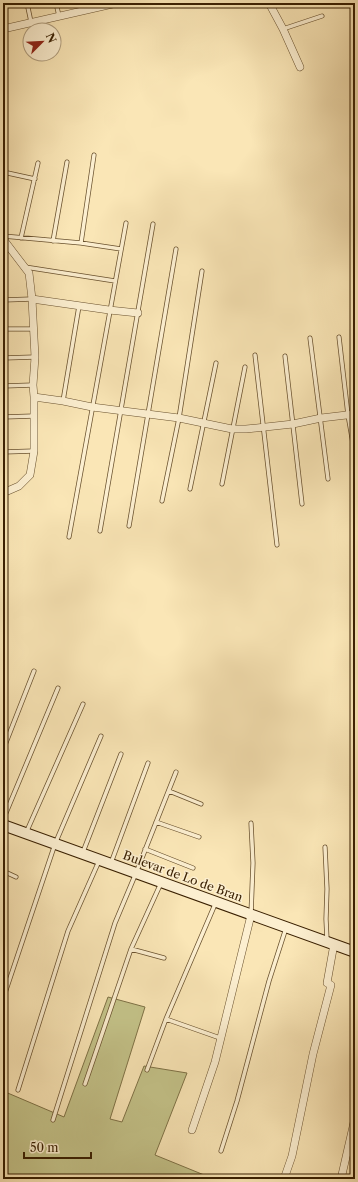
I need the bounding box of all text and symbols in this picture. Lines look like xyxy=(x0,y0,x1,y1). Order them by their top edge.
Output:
north arrow xyxy=(22,22,62,62)
text: N xyxy=(43,31,60,46)
street label: Bulevar de Lo de Bran xyxy=(121,847,245,905)
scale bar xyxy=(24,1134,91,1160)
text: 50 m xyxy=(30,1140,59,1155)

